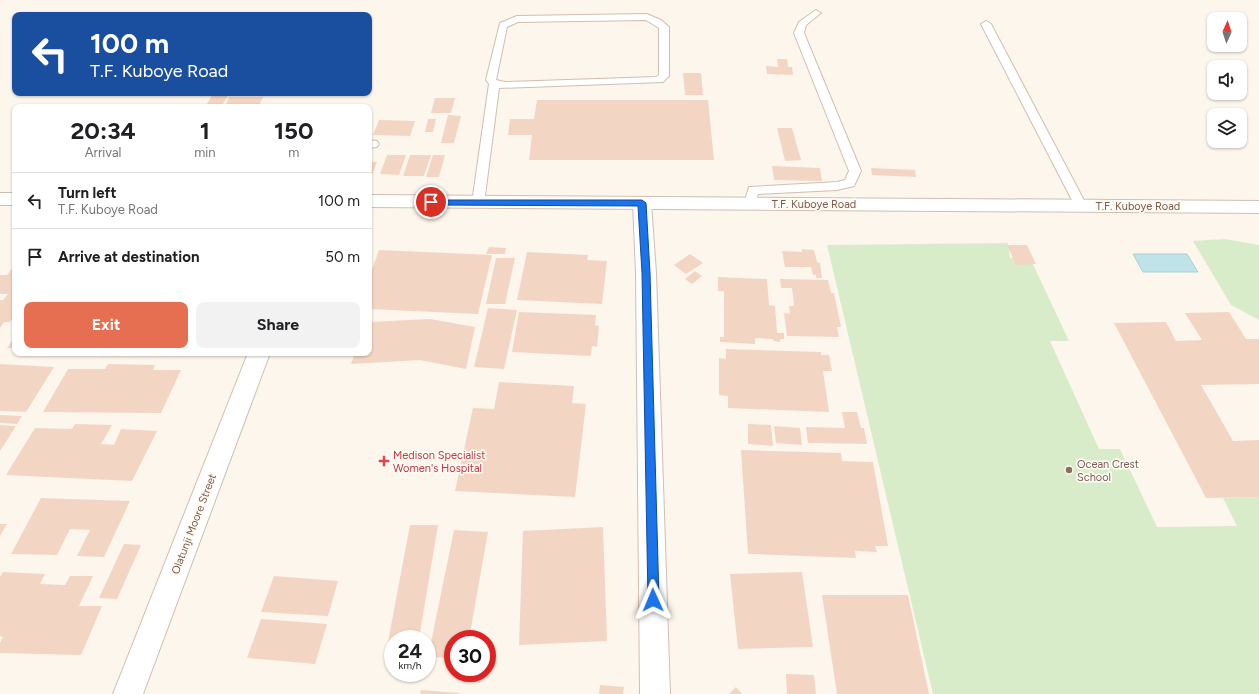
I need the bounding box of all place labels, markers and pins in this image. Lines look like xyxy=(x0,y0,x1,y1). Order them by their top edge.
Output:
pin xyxy=(414,185,448,219)
place label: Medison Specialist Women's Hospital xyxy=(393,449,485,475)
marker: Medison Specialist Women's Hospital xyxy=(378,455,390,467)
place label: Ocean Crest School xyxy=(1077,458,1139,484)
marker: Ocean Crest School xyxy=(1064,465,1074,475)

